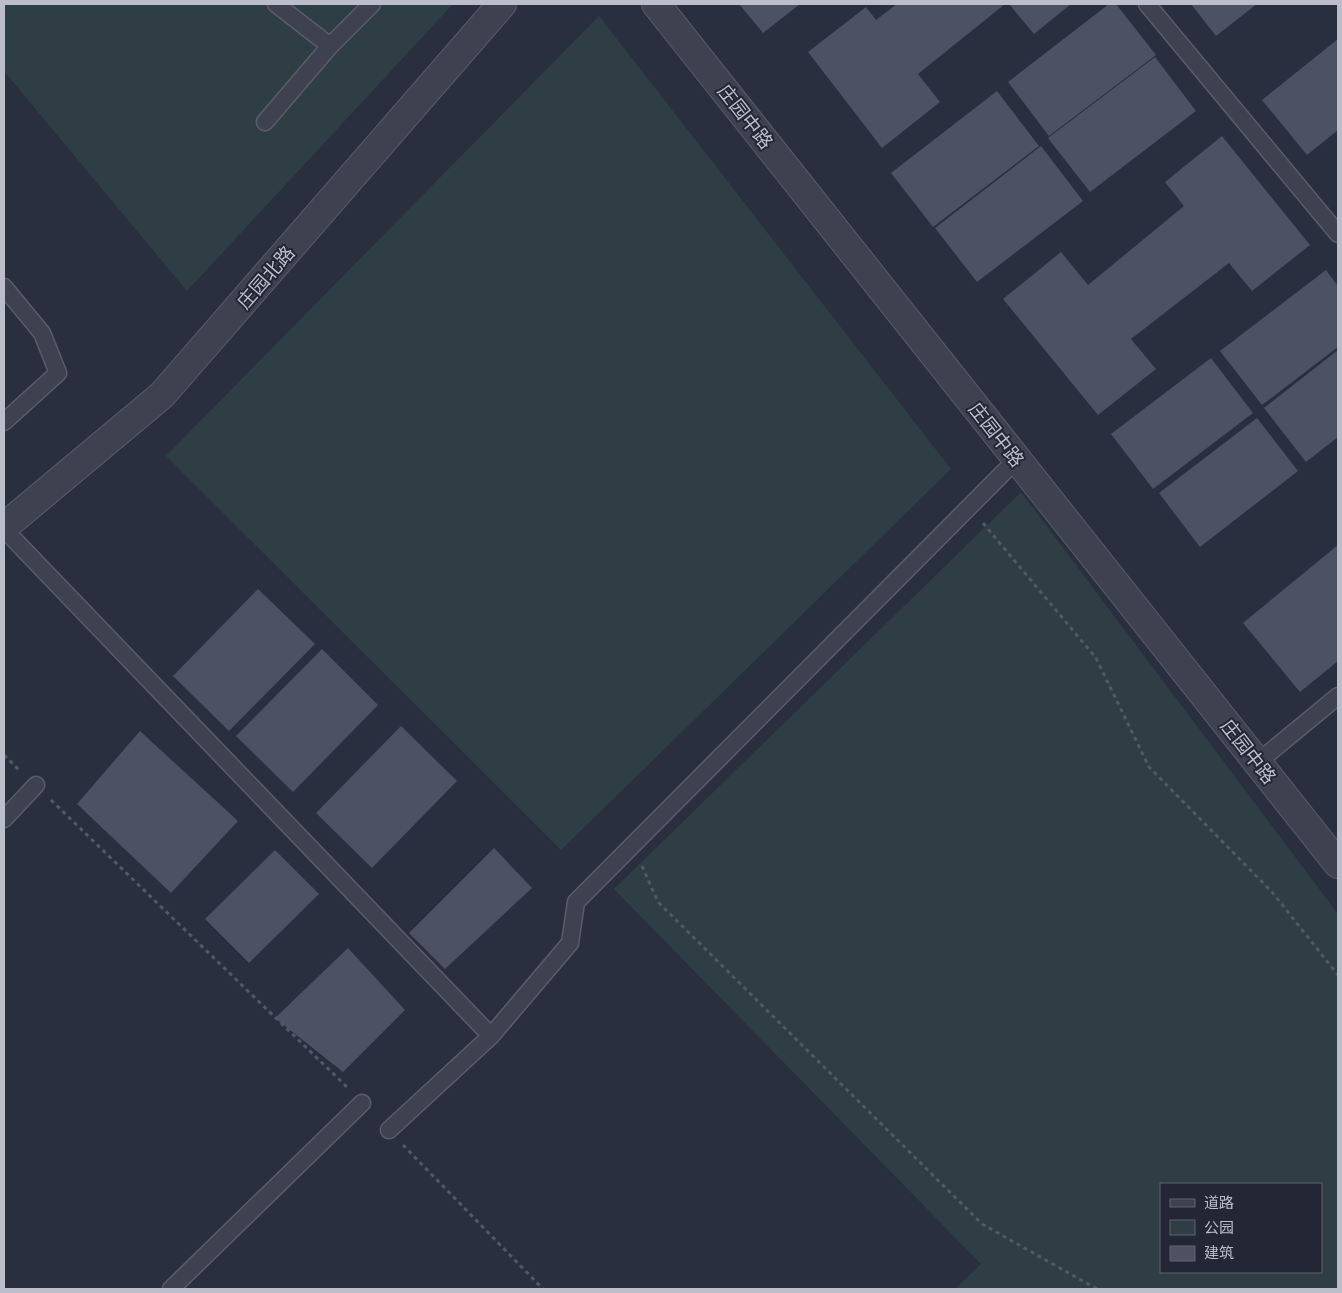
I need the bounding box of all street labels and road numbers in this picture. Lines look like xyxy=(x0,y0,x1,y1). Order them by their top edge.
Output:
street label: 庄园中路 xyxy=(711,77,781,155)
street label: 庄园北路 xyxy=(229,239,301,315)
street label: 庄园中路 xyxy=(962,395,1032,473)
street label: 庄园中路 xyxy=(1214,712,1284,790)

